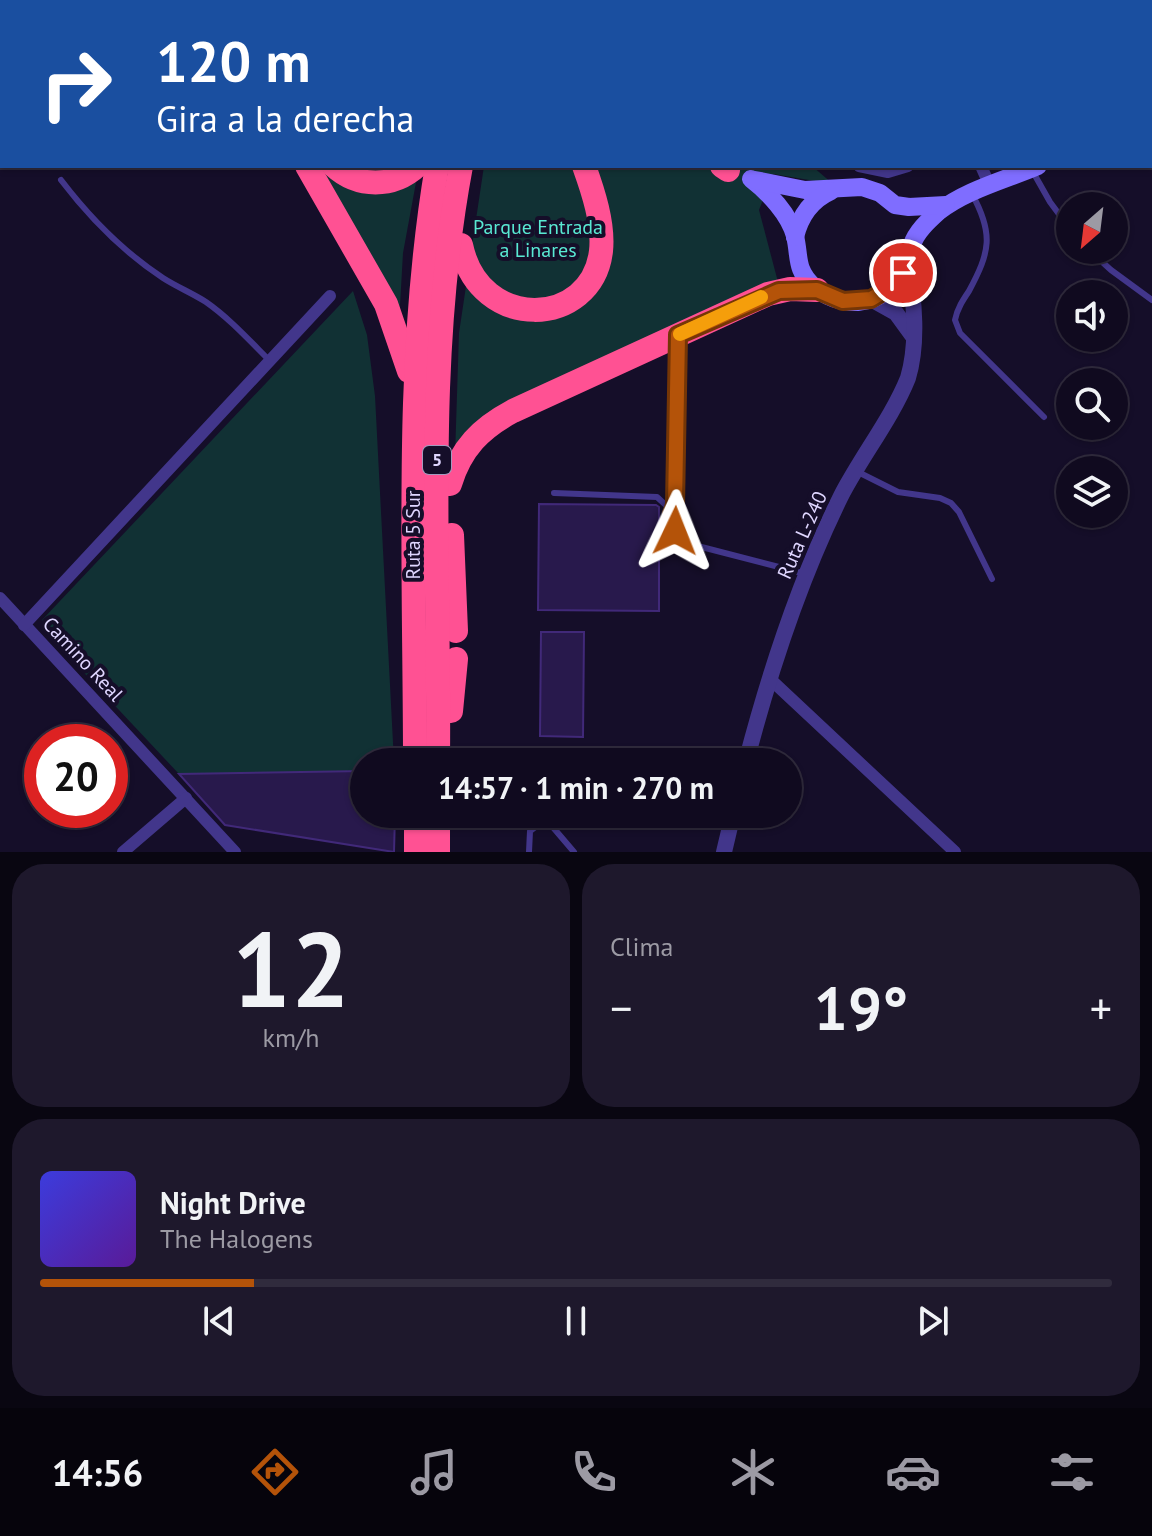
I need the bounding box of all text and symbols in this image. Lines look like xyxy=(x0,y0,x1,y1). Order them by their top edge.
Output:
text: 120 m xyxy=(156,25,311,97)
icon: right xyxy=(24,32,128,136)
text: Gira a la derecha xyxy=(156,95,414,142)
north arrow xyxy=(1056,192,1128,264)
map controls xyxy=(1056,192,1128,528)
park label: Parque Entrada a Linares xyxy=(473,214,603,263)
pin xyxy=(869,239,937,307)
icon: arrive xyxy=(881,251,925,295)
button: sound xyxy=(1056,280,1128,352)
button: search xyxy=(1056,368,1128,440)
road number: 5 xyxy=(423,446,451,474)
button: layers xyxy=(1056,456,1128,528)
street label: Ruta L-240 xyxy=(771,487,833,583)
position arrow xyxy=(633,489,717,573)
street label: Ruta 5 Sur xyxy=(400,490,426,579)
street label: Camino Real xyxy=(37,611,129,707)
speed limit sign: 20 xyxy=(24,724,128,828)
text: 14:57 · 1 min · 270 m xyxy=(438,768,714,807)
text: 12 xyxy=(232,901,350,1036)
text: Clima xyxy=(610,930,673,963)
text: 19° xyxy=(814,969,908,1047)
text: − xyxy=(610,979,632,1036)
text: + xyxy=(1090,979,1112,1036)
text: km/h xyxy=(263,1021,320,1054)
text: Night Drive xyxy=(160,1183,306,1222)
text: The Halogens xyxy=(160,1222,313,1255)
icon: previous xyxy=(197,1299,241,1343)
icon: pause xyxy=(554,1299,598,1343)
icon: next xyxy=(911,1299,955,1343)
icon: directions xyxy=(247,1444,303,1500)
icon: music xyxy=(406,1444,462,1500)
icon: phone xyxy=(566,1444,622,1500)
icon: climate xyxy=(725,1444,781,1500)
icon: car xyxy=(885,1444,941,1500)
icon: filters xyxy=(1044,1444,1100,1500)
text: 14:56 xyxy=(52,1449,143,1496)

